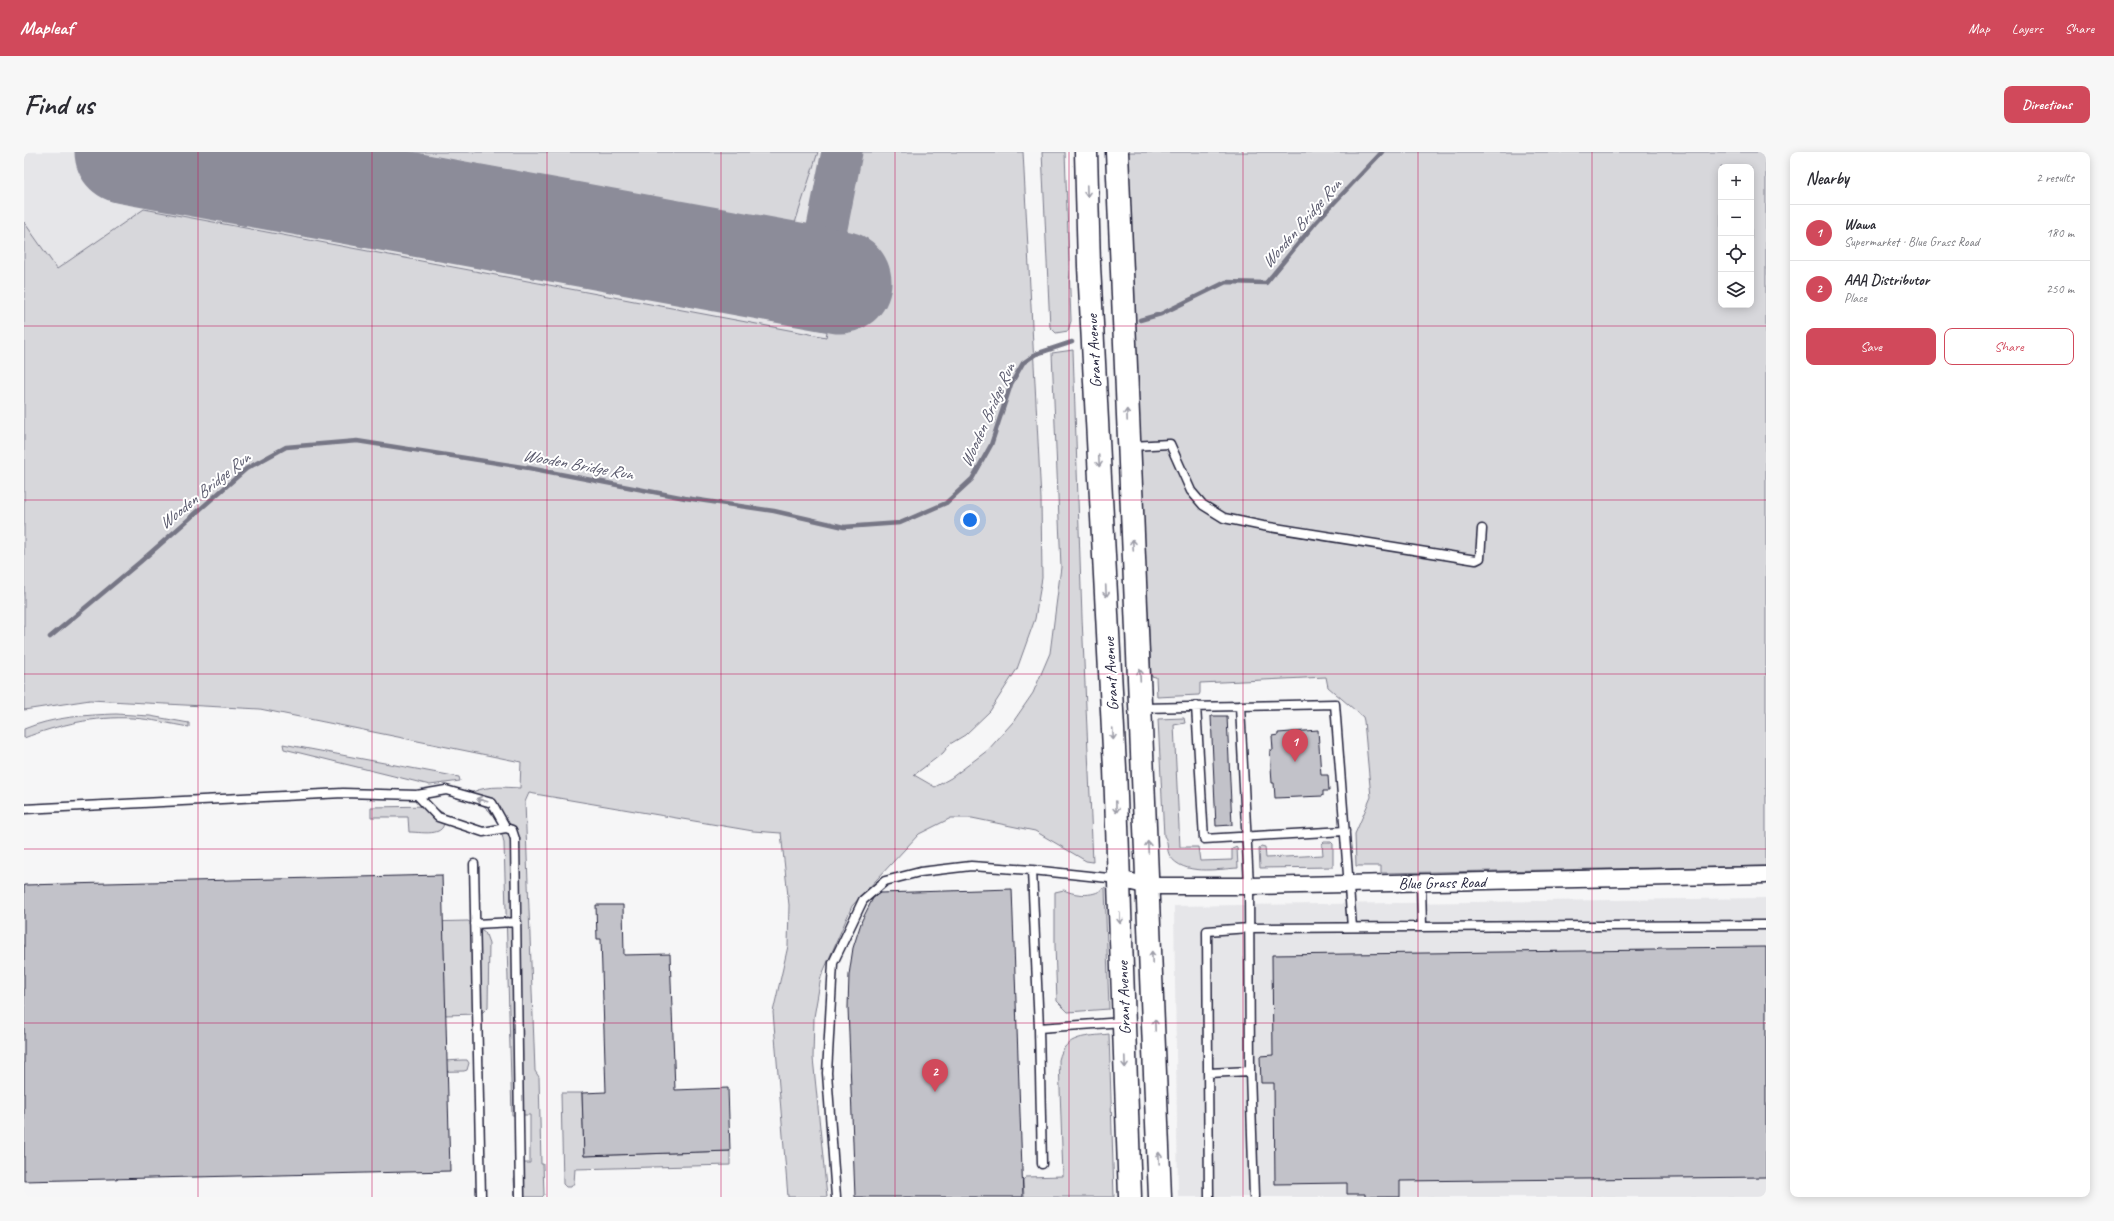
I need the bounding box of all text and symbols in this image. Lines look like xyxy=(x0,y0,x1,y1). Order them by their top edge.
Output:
text: Mapleaf xyxy=(20,16,73,40)
text: Map xyxy=(1968,20,1990,37)
text: Layers xyxy=(2012,20,2043,37)
text: Share xyxy=(2065,20,2094,37)
button: Directions xyxy=(2004,86,2090,123)
text: Find us xyxy=(24,87,94,122)
map controls xyxy=(1718,164,1754,308)
button: + xyxy=(1718,164,1754,200)
text: Nearby xyxy=(1806,168,1849,189)
text: 2 results xyxy=(2036,170,2074,186)
water label: Wooden Bridge Run xyxy=(1257,173,1347,272)
one-way arrow xyxy=(1083,184,1091,197)
button: − xyxy=(1718,200,1754,236)
text: Wawa xyxy=(1844,215,1875,234)
text: 1 xyxy=(1816,225,1822,241)
text: 180 m xyxy=(2046,225,2074,241)
text: Supermarket · Blue Grass Road xyxy=(1844,234,1979,250)
button: locate xyxy=(1718,236,1754,272)
text: AAA Distributor xyxy=(1844,271,1929,290)
button: layers xyxy=(1718,272,1754,308)
text: 2 xyxy=(1816,281,1822,297)
text: 250 m xyxy=(2046,281,2074,297)
text: Place xyxy=(1844,290,1867,306)
street label: Grant Avenue xyxy=(1082,312,1106,388)
button: Save xyxy=(1806,328,1936,365)
button: Share xyxy=(1944,328,2074,365)
water label: Wooden Bridge Run xyxy=(955,358,1021,470)
one-way arrow xyxy=(1123,409,1130,422)
water label: Wooden Bridge Run xyxy=(521,444,637,485)
water label: Wooden Bridge Run xyxy=(154,446,256,534)
one-way arrow xyxy=(1095,454,1103,467)
your location xyxy=(960,510,980,530)
one-way arrow xyxy=(1129,539,1137,552)
one-way arrow xyxy=(1102,584,1109,597)
street label: Grant Avenue xyxy=(1099,635,1123,711)
one-way arrow xyxy=(1136,669,1143,682)
one-way arrow xyxy=(1110,727,1117,740)
pin: 1 xyxy=(1282,729,1308,762)
one-way arrow xyxy=(476,796,489,803)
one-way arrow xyxy=(1113,800,1120,813)
one-way arrow xyxy=(1144,841,1151,854)
street label: Blue Grass Road xyxy=(1398,872,1489,894)
one-way arrow xyxy=(1117,911,1124,924)
one-way arrow xyxy=(1148,951,1156,964)
street label: Grant Avenue xyxy=(1113,959,1135,1035)
one-way arrow xyxy=(1151,1019,1158,1032)
one-way arrow xyxy=(1122,1055,1129,1068)
pin: 2 xyxy=(922,1059,948,1092)
one-way arrow xyxy=(1155,1152,1163,1165)

